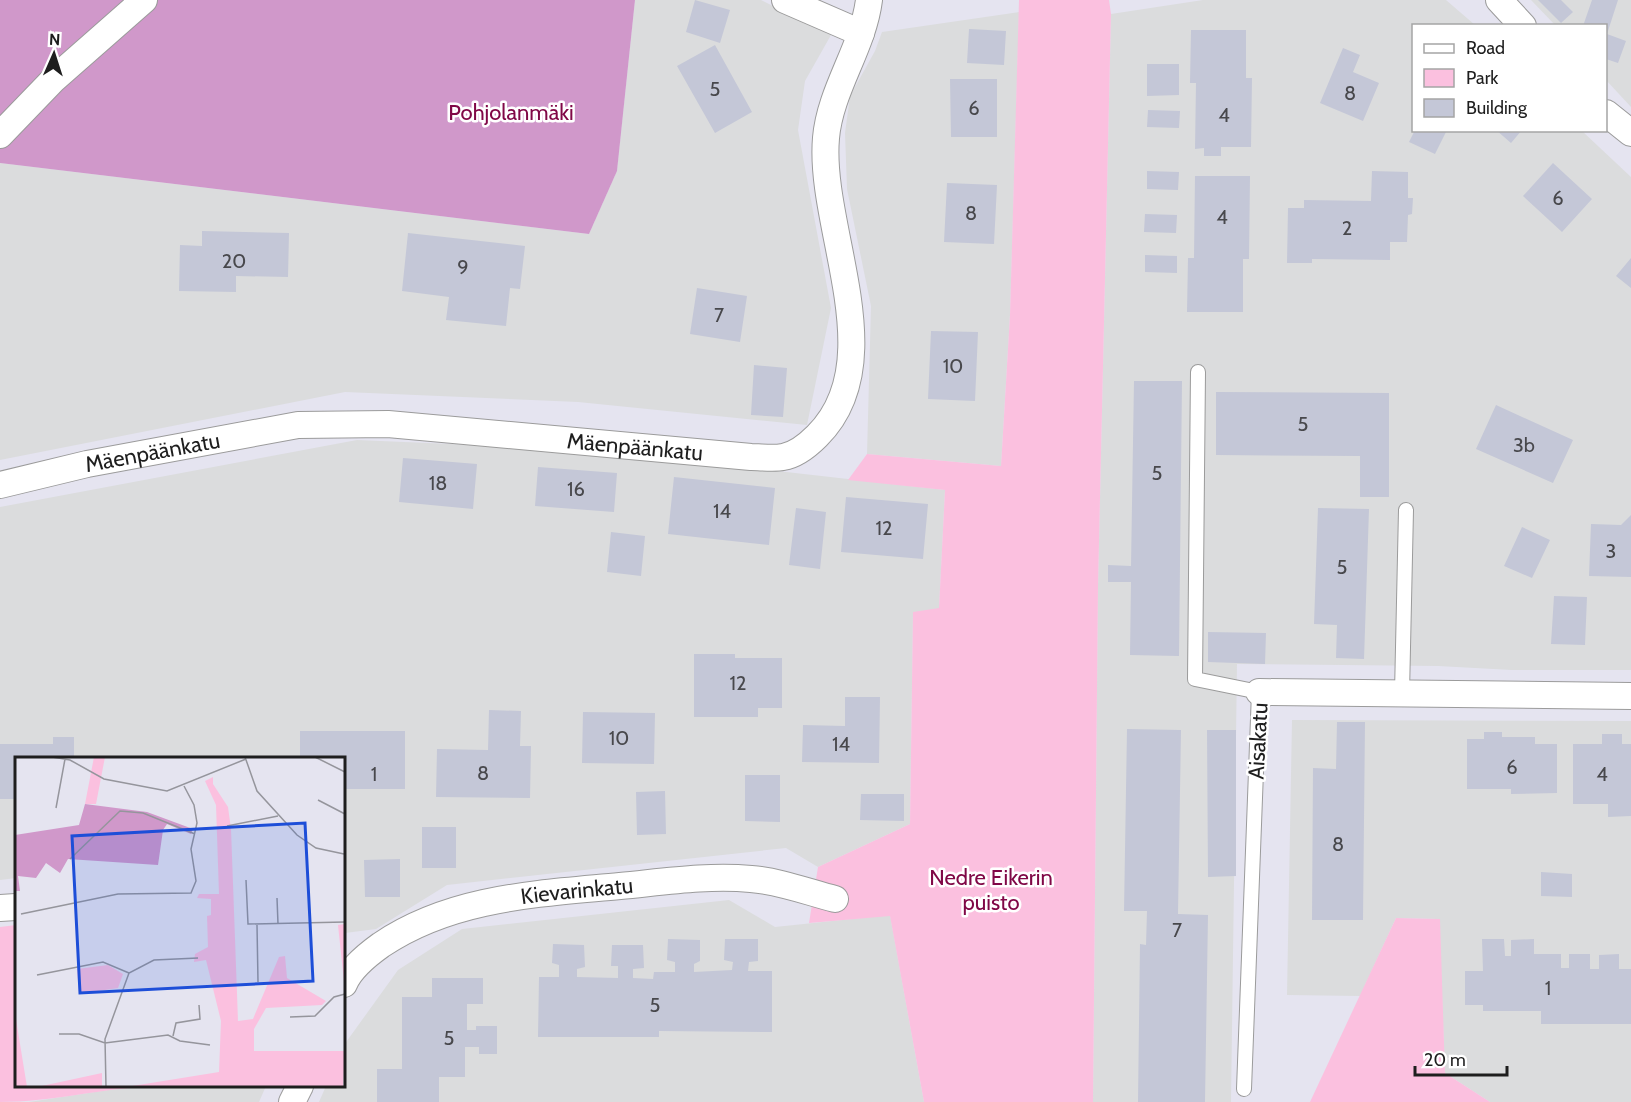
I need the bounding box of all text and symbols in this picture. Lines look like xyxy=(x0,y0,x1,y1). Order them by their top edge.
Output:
north arrow xyxy=(24,24,84,84)
legend xyxy=(1412,24,1607,132)
text: N xyxy=(49,30,61,49)
text: Road xyxy=(1466,37,1505,59)
text: Park xyxy=(1466,67,1499,89)
house number: 5 xyxy=(710,77,720,101)
house number: 8 xyxy=(1344,81,1356,105)
house number: 6 xyxy=(968,96,980,120)
text: Building xyxy=(1466,97,1528,119)
park label: Pohjolanmäki xyxy=(448,99,574,126)
house number: 4 xyxy=(1218,103,1230,127)
house number: 6 xyxy=(1552,186,1564,210)
house number: 8 xyxy=(965,201,977,225)
house number: 4 xyxy=(1216,205,1228,229)
house number: 2 xyxy=(1342,216,1352,240)
house number: 20 xyxy=(222,249,246,273)
house number: 9 xyxy=(457,255,469,279)
house number: 7 xyxy=(714,303,724,327)
house number: 10 xyxy=(943,354,963,378)
house number: 5 xyxy=(1298,412,1308,436)
street label: Mäenpäänkatu xyxy=(83,426,222,478)
street label: Mäenpäänkatu xyxy=(566,427,704,466)
house number: 3b xyxy=(1513,433,1535,457)
house number: 5 xyxy=(1152,461,1162,485)
house number: 18 xyxy=(429,471,447,495)
house number: 16 xyxy=(567,477,585,501)
house number: 14 xyxy=(713,499,731,523)
house number: 12 xyxy=(876,516,893,540)
house number: 3 xyxy=(1606,539,1616,563)
house number: 5 xyxy=(1337,555,1347,579)
house number: 12 xyxy=(730,671,747,695)
street label: Aisakatu xyxy=(1243,702,1273,780)
house number: 10 xyxy=(609,726,629,750)
house number: 14 xyxy=(832,732,850,756)
house number: 6 xyxy=(1506,755,1518,779)
inset map xyxy=(15,757,345,1087)
house number: 8 xyxy=(477,761,489,785)
house number: 1 xyxy=(371,762,377,786)
house number: 4 xyxy=(1596,762,1608,786)
house number: 8 xyxy=(1332,832,1344,856)
park label: Nedre Eikerin puisto xyxy=(929,864,1053,916)
street label: Kievarinkatu xyxy=(519,871,634,910)
house number: 7 xyxy=(1172,918,1182,942)
house number: 1 xyxy=(1545,976,1551,1000)
house number: 5 xyxy=(650,993,660,1017)
house number: 5 xyxy=(444,1026,454,1050)
scale bar xyxy=(1415,1039,1506,1077)
text: 20 m xyxy=(1424,1049,1466,1071)

